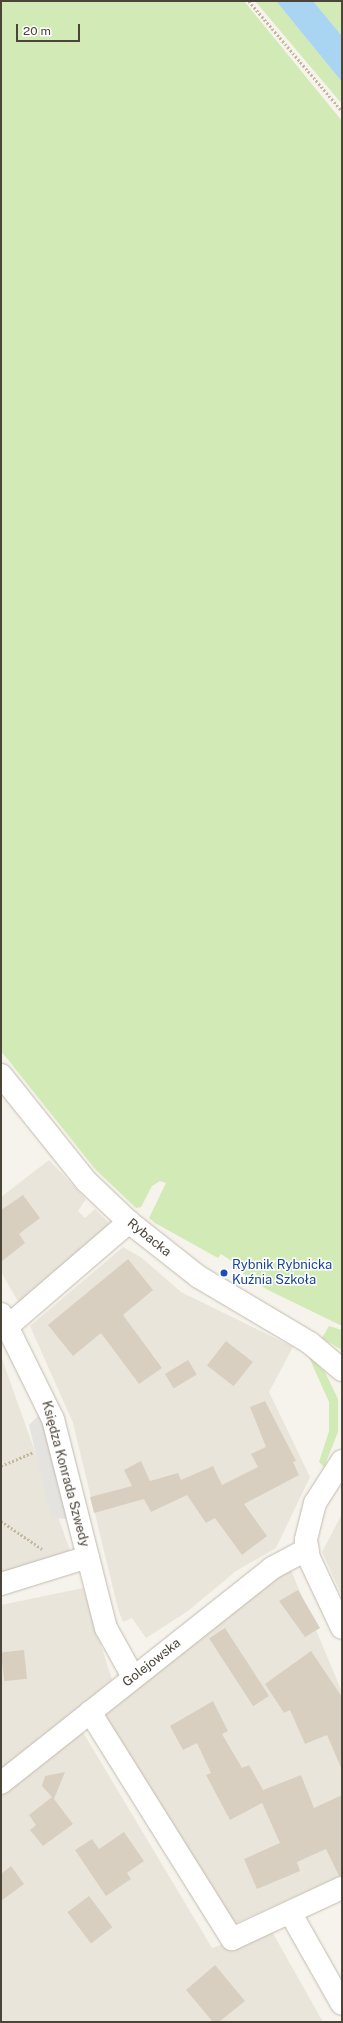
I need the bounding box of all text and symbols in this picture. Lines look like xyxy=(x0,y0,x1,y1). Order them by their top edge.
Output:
scale bar xyxy=(18,16,82,42)
text: 20 m xyxy=(23,24,51,38)
street label: Rybacka xyxy=(124,1216,174,1260)
place label: Rybnik Rybnicka Kuźnia Szkoła xyxy=(232,1258,332,1289)
marker: Rybnik Rybnicka Kuźnia Szkoła xyxy=(219,1268,229,1278)
street label: Księdza Konrada Szwedy xyxy=(38,1399,92,1549)
street label: Golejowska xyxy=(120,1635,184,1691)

